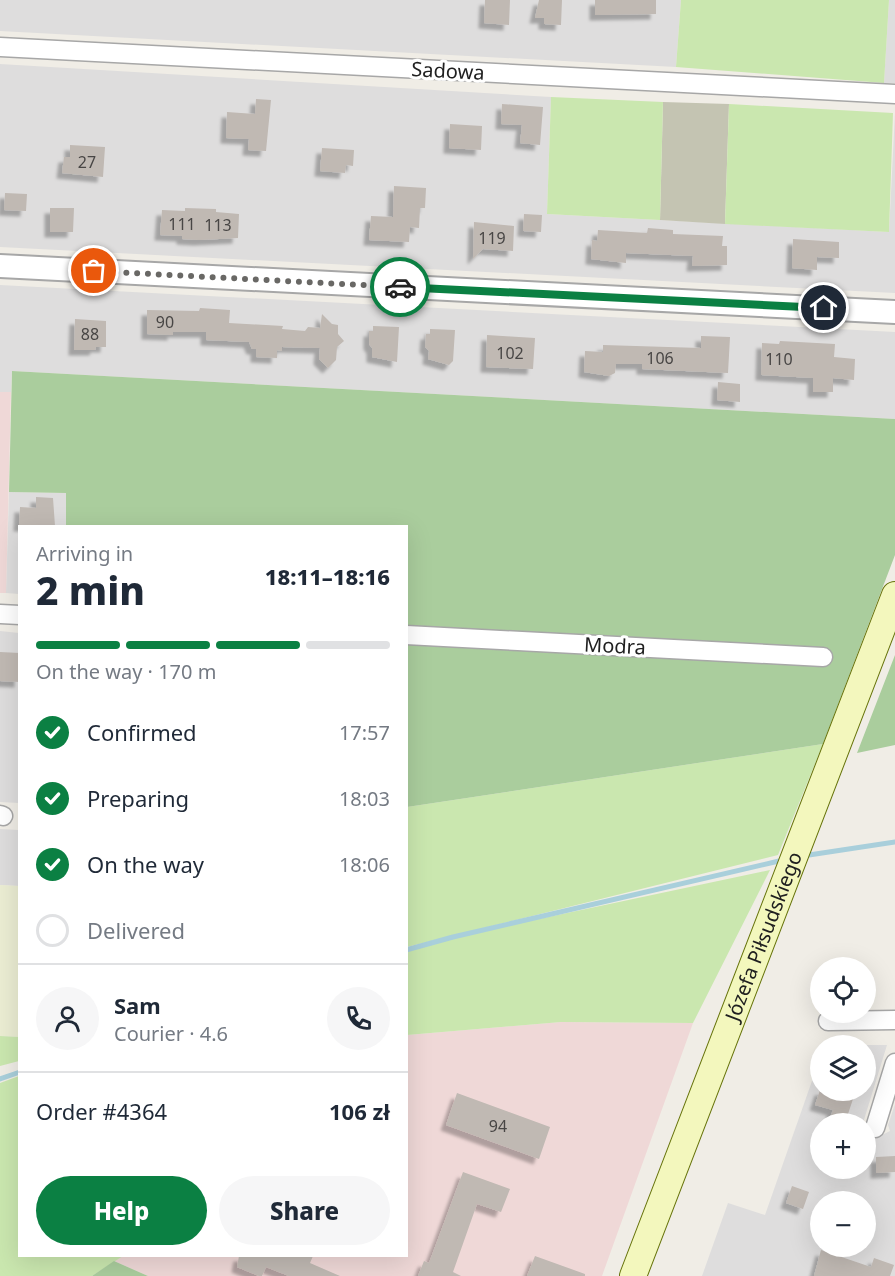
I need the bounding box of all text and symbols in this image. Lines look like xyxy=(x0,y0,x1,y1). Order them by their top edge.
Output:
street label: Sadowa xyxy=(411,55,485,86)
house number: 27 xyxy=(78,151,96,173)
house number: 111 xyxy=(168,213,196,235)
house number: 113 xyxy=(204,214,232,236)
house number: 119 xyxy=(478,227,506,249)
pin xyxy=(68,245,119,296)
icon: bag xyxy=(77,254,110,287)
courier xyxy=(370,257,430,317)
icon: car xyxy=(384,271,417,304)
pin xyxy=(798,282,849,333)
icon: home xyxy=(807,291,840,324)
house number: 90 xyxy=(156,311,174,333)
house number: 88 xyxy=(81,323,99,345)
house number: 102 xyxy=(496,342,524,364)
house number: 106 xyxy=(646,347,674,369)
house number: 110 xyxy=(765,348,793,370)
text: Arriving in xyxy=(36,540,133,567)
text: 18:11–18:16 xyxy=(265,561,390,591)
text: 2 min xyxy=(36,563,145,616)
street label: Modra xyxy=(584,630,647,661)
text: On the way · 170 m xyxy=(36,658,216,685)
icon: check xyxy=(36,716,69,749)
text: Confirmed xyxy=(87,717,197,747)
text: 17:57 xyxy=(339,719,390,746)
icon: check xyxy=(36,782,69,815)
text: Preparing xyxy=(87,783,189,813)
text: 18:03 xyxy=(339,785,390,812)
icon: check xyxy=(36,848,69,881)
street label: Józefa Piłsudskiego xyxy=(718,848,808,1026)
text: On the way xyxy=(87,849,204,879)
text: 18:06 xyxy=(339,851,390,878)
text: Delivered xyxy=(87,915,185,945)
map controls xyxy=(810,957,876,1257)
button: locate xyxy=(810,957,876,1023)
button: person xyxy=(36,987,99,1050)
button: phone xyxy=(327,987,390,1050)
text: Sam xyxy=(114,990,161,1020)
text: Courier · 4.6 xyxy=(114,1020,228,1047)
button: layers xyxy=(810,1035,876,1101)
text: Order #4364 xyxy=(36,1096,167,1126)
text: 106 zł xyxy=(329,1096,390,1126)
button: + xyxy=(810,1113,876,1179)
house number: 94 xyxy=(489,1115,507,1137)
button: Help xyxy=(36,1176,207,1245)
button: Share xyxy=(219,1176,390,1245)
button: − xyxy=(810,1191,876,1257)

